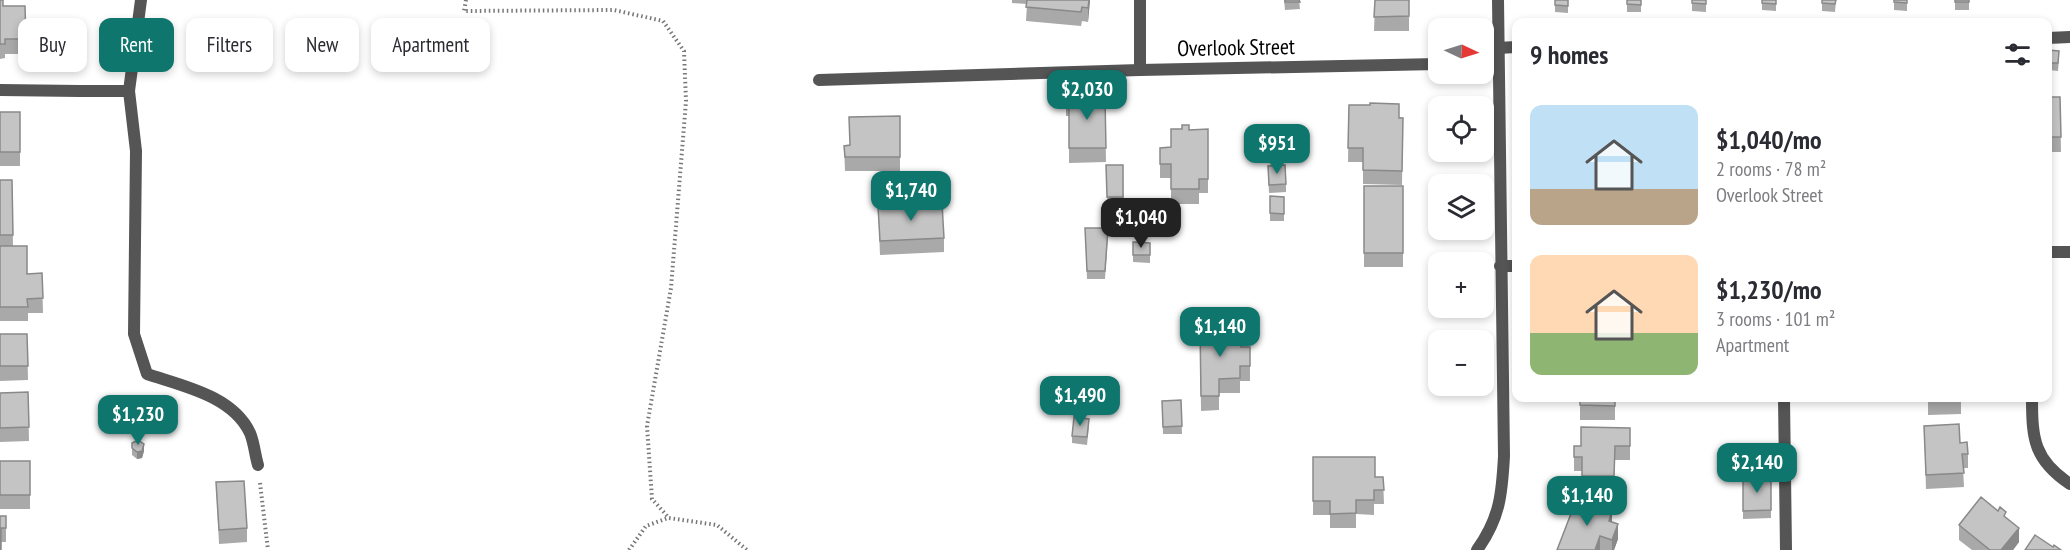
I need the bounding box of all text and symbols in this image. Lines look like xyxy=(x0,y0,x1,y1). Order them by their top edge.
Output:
chip: Buy xyxy=(18,18,87,72)
chip: Rent xyxy=(99,18,174,72)
chip: Filters xyxy=(186,18,273,72)
chip: New xyxy=(285,18,359,72)
chip: Apartment xyxy=(371,18,490,72)
north arrow xyxy=(1428,18,1494,84)
map controls xyxy=(1428,18,1494,396)
street label: Overlook Street xyxy=(1177,32,1295,62)
text: 9 homes xyxy=(1530,38,1608,71)
icon: filters xyxy=(2001,38,2034,71)
pin: $2,030 xyxy=(1038,70,1136,121)
text: $2,030 xyxy=(1061,76,1113,102)
button: locate xyxy=(1428,96,1494,162)
text: $1,040/mo xyxy=(1716,123,1822,156)
pin: $951 xyxy=(1241,124,1313,175)
icon: home xyxy=(1578,129,1650,201)
text: $951 xyxy=(1258,130,1296,156)
text: 2 rooms · 78 m² xyxy=(1716,156,1826,182)
pin: $1,740 xyxy=(862,171,960,222)
button: layers xyxy=(1428,174,1494,240)
text: $1,740 xyxy=(885,177,937,203)
text: Overlook Street xyxy=(1716,182,1823,208)
pin: $1,040 xyxy=(1092,198,1190,249)
text: $1,040 xyxy=(1115,204,1167,230)
button: + xyxy=(1428,252,1494,318)
text: $1,230/mo xyxy=(1716,273,1822,306)
icon: home xyxy=(1578,279,1650,351)
text: 3 rooms · 101 m² xyxy=(1716,306,1835,332)
pin: $1,140 xyxy=(1171,307,1269,358)
text: $1,140 xyxy=(1194,313,1246,339)
button: − xyxy=(1428,330,1494,396)
text: Apartment xyxy=(1716,332,1789,358)
pin: $1,490 xyxy=(1031,376,1129,427)
text: $1,490 xyxy=(1054,382,1106,408)
pin: $1,230 xyxy=(89,395,187,446)
text: $1,230 xyxy=(112,401,164,427)
pin: $2,140 xyxy=(1708,443,1806,494)
text: $2,140 xyxy=(1731,449,1783,475)
pin: $1,140 xyxy=(1538,476,1636,527)
text: $1,140 xyxy=(1561,482,1613,508)

